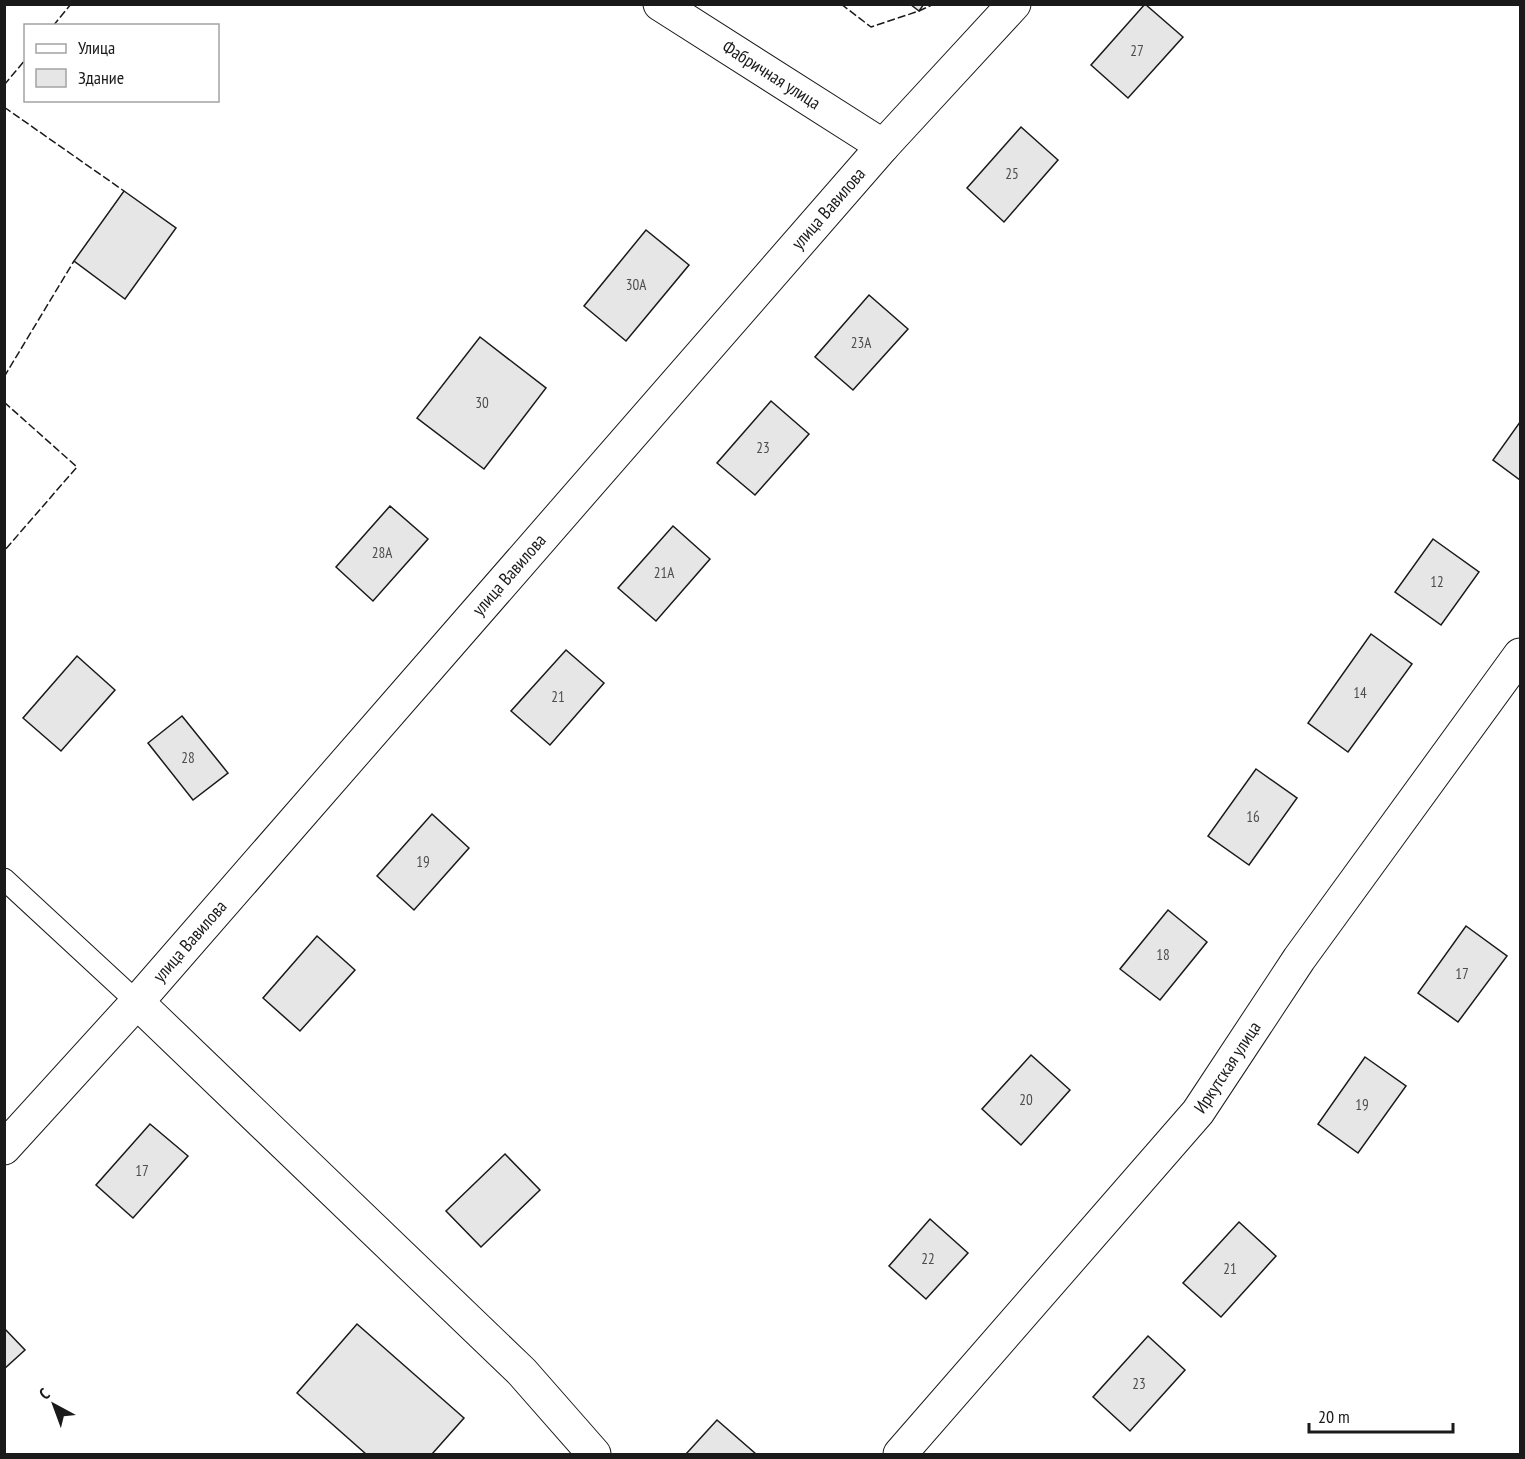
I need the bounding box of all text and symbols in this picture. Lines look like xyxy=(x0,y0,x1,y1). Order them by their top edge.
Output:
legend xyxy=(24,24,219,102)
street label: Фабричная улица xyxy=(718,35,825,114)
text: Улица xyxy=(78,36,115,59)
house number: 27 xyxy=(1130,41,1144,60)
text: Здание xyxy=(78,66,124,89)
street label: улица Вавилова xyxy=(786,162,870,254)
house number: 25 xyxy=(1005,164,1019,183)
house number: 30А xyxy=(626,275,647,294)
house number: 23А xyxy=(851,333,872,352)
house number: 30 xyxy=(475,393,489,412)
house number: 23 xyxy=(756,438,770,457)
street label: улица Вавилова xyxy=(467,529,551,620)
house number: 28А xyxy=(372,543,393,562)
house number: 21А xyxy=(654,563,675,582)
house number: 12 xyxy=(1430,572,1444,591)
house number: 14 xyxy=(1353,683,1367,702)
house number: 21 xyxy=(551,687,565,706)
house number: 28 xyxy=(181,748,195,767)
house number: 16 xyxy=(1246,807,1260,826)
house number: 19 xyxy=(416,852,430,871)
street label: улица Вавилова xyxy=(148,895,231,987)
house number: 18 xyxy=(1156,945,1170,964)
house number: 17 xyxy=(1455,964,1469,983)
street label: Иркутская улица xyxy=(1188,1017,1266,1117)
house number: 20 xyxy=(1019,1090,1033,1109)
house number: 19 xyxy=(1355,1095,1369,1114)
house number: 17 xyxy=(135,1161,149,1180)
house number: 22 xyxy=(921,1249,935,1268)
house number: 21 xyxy=(1223,1259,1237,1278)
house number: 23 xyxy=(1132,1374,1146,1393)
north arrow xyxy=(24,1375,84,1435)
text: С xyxy=(35,1383,54,1404)
scale bar xyxy=(1309,1396,1453,1434)
text: 20 m xyxy=(1318,1405,1350,1428)

